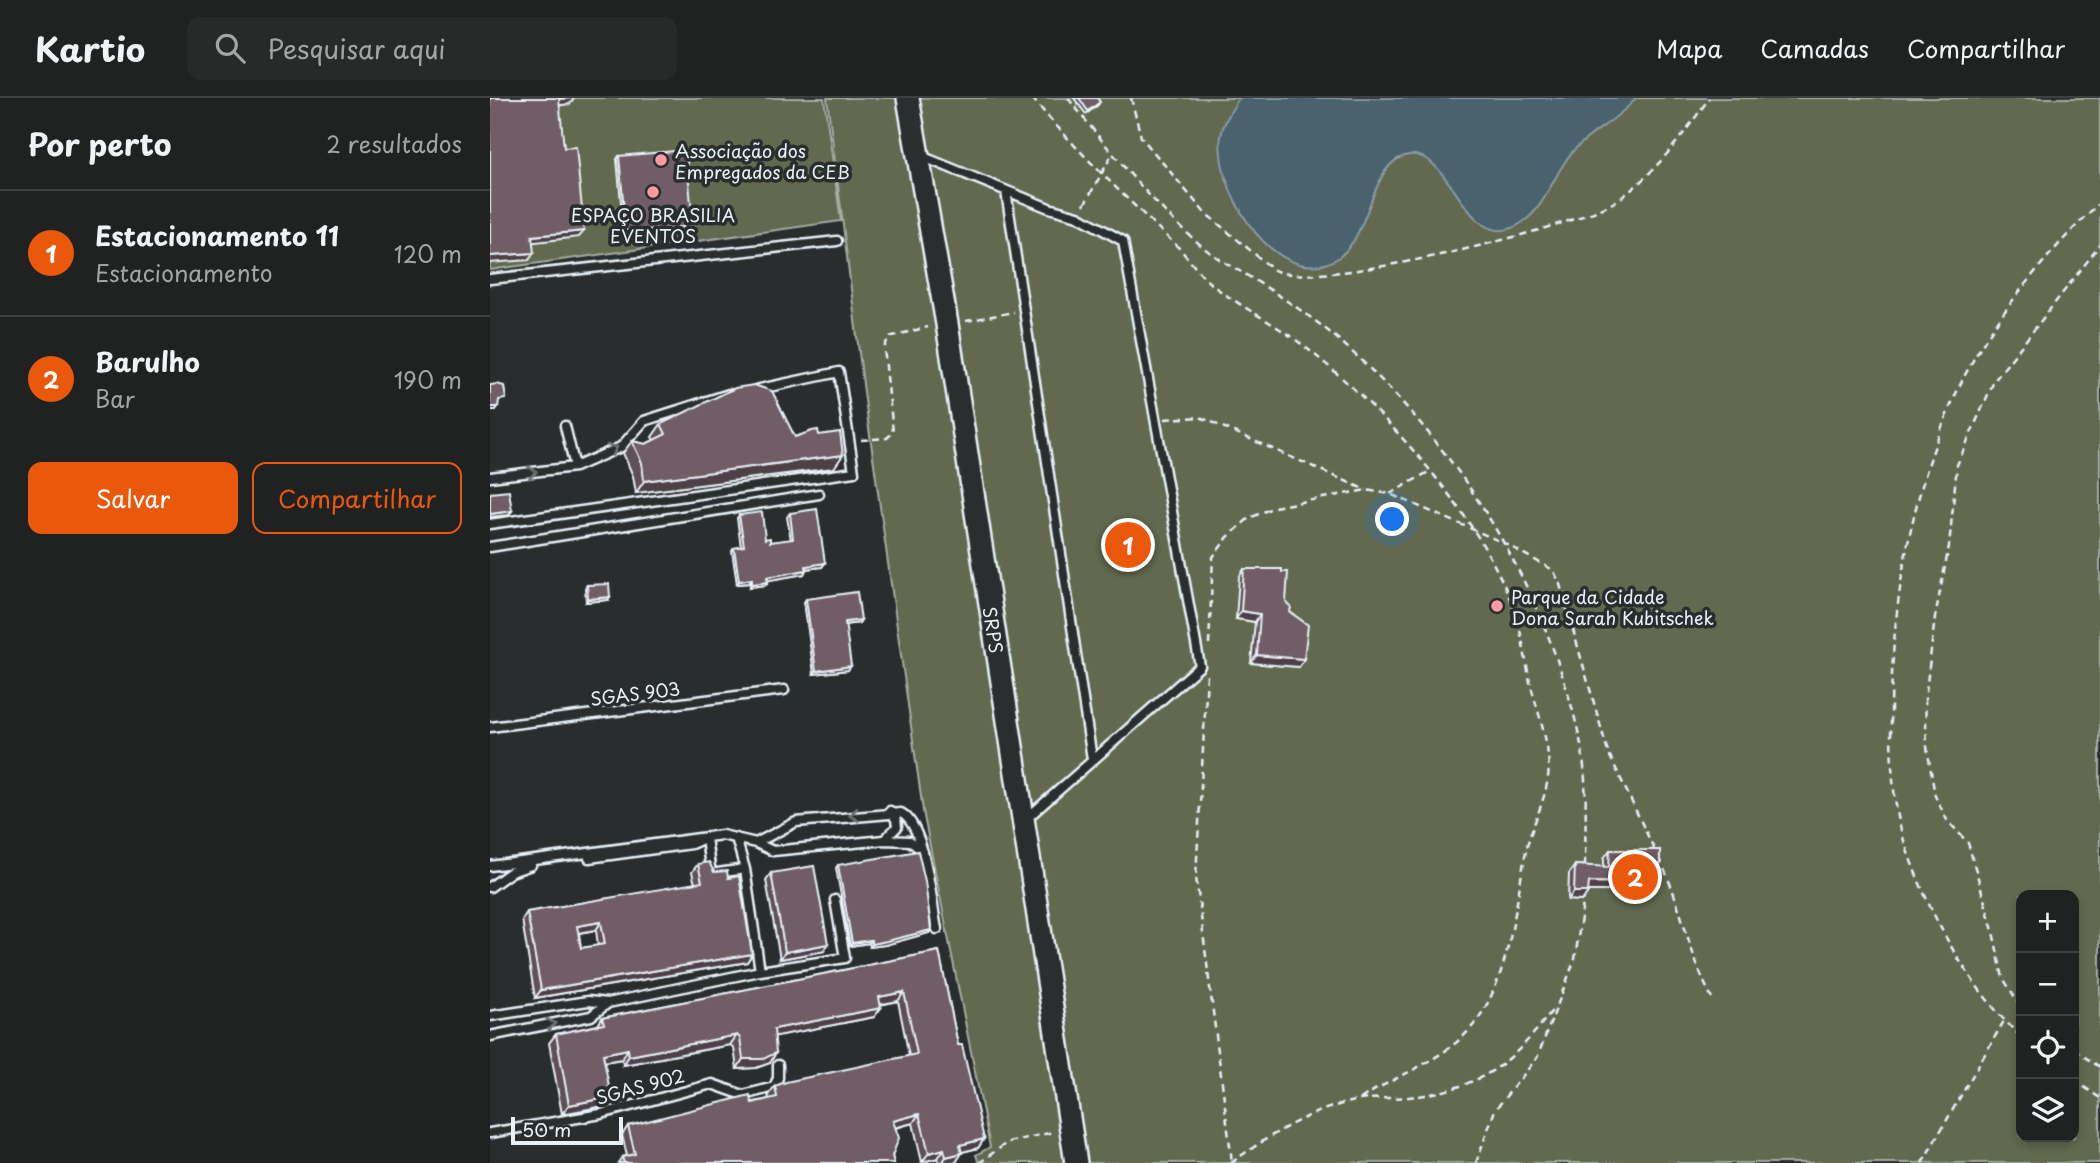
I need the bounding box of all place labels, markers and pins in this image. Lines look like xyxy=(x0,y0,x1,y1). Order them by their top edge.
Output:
place label: Associação dos Empregados da CEB xyxy=(675,137,850,185)
marker: Associação dos Empregados da CEB xyxy=(653,152,669,168)
marker: ESPAÇO BRASILIA EVENTOS xyxy=(645,184,661,200)
place label: ESPAÇO BRASILIA EVENTOS xyxy=(571,201,735,249)
pin: 1 xyxy=(1105,519,1151,571)
place label: Parque da Cidade Dona Sarah Kubitschek xyxy=(1511,583,1714,631)
marker: Parque da Cidade Dona Sarah Kubitschek xyxy=(1489,598,1505,614)
pin: 2 xyxy=(1612,851,1658,903)

